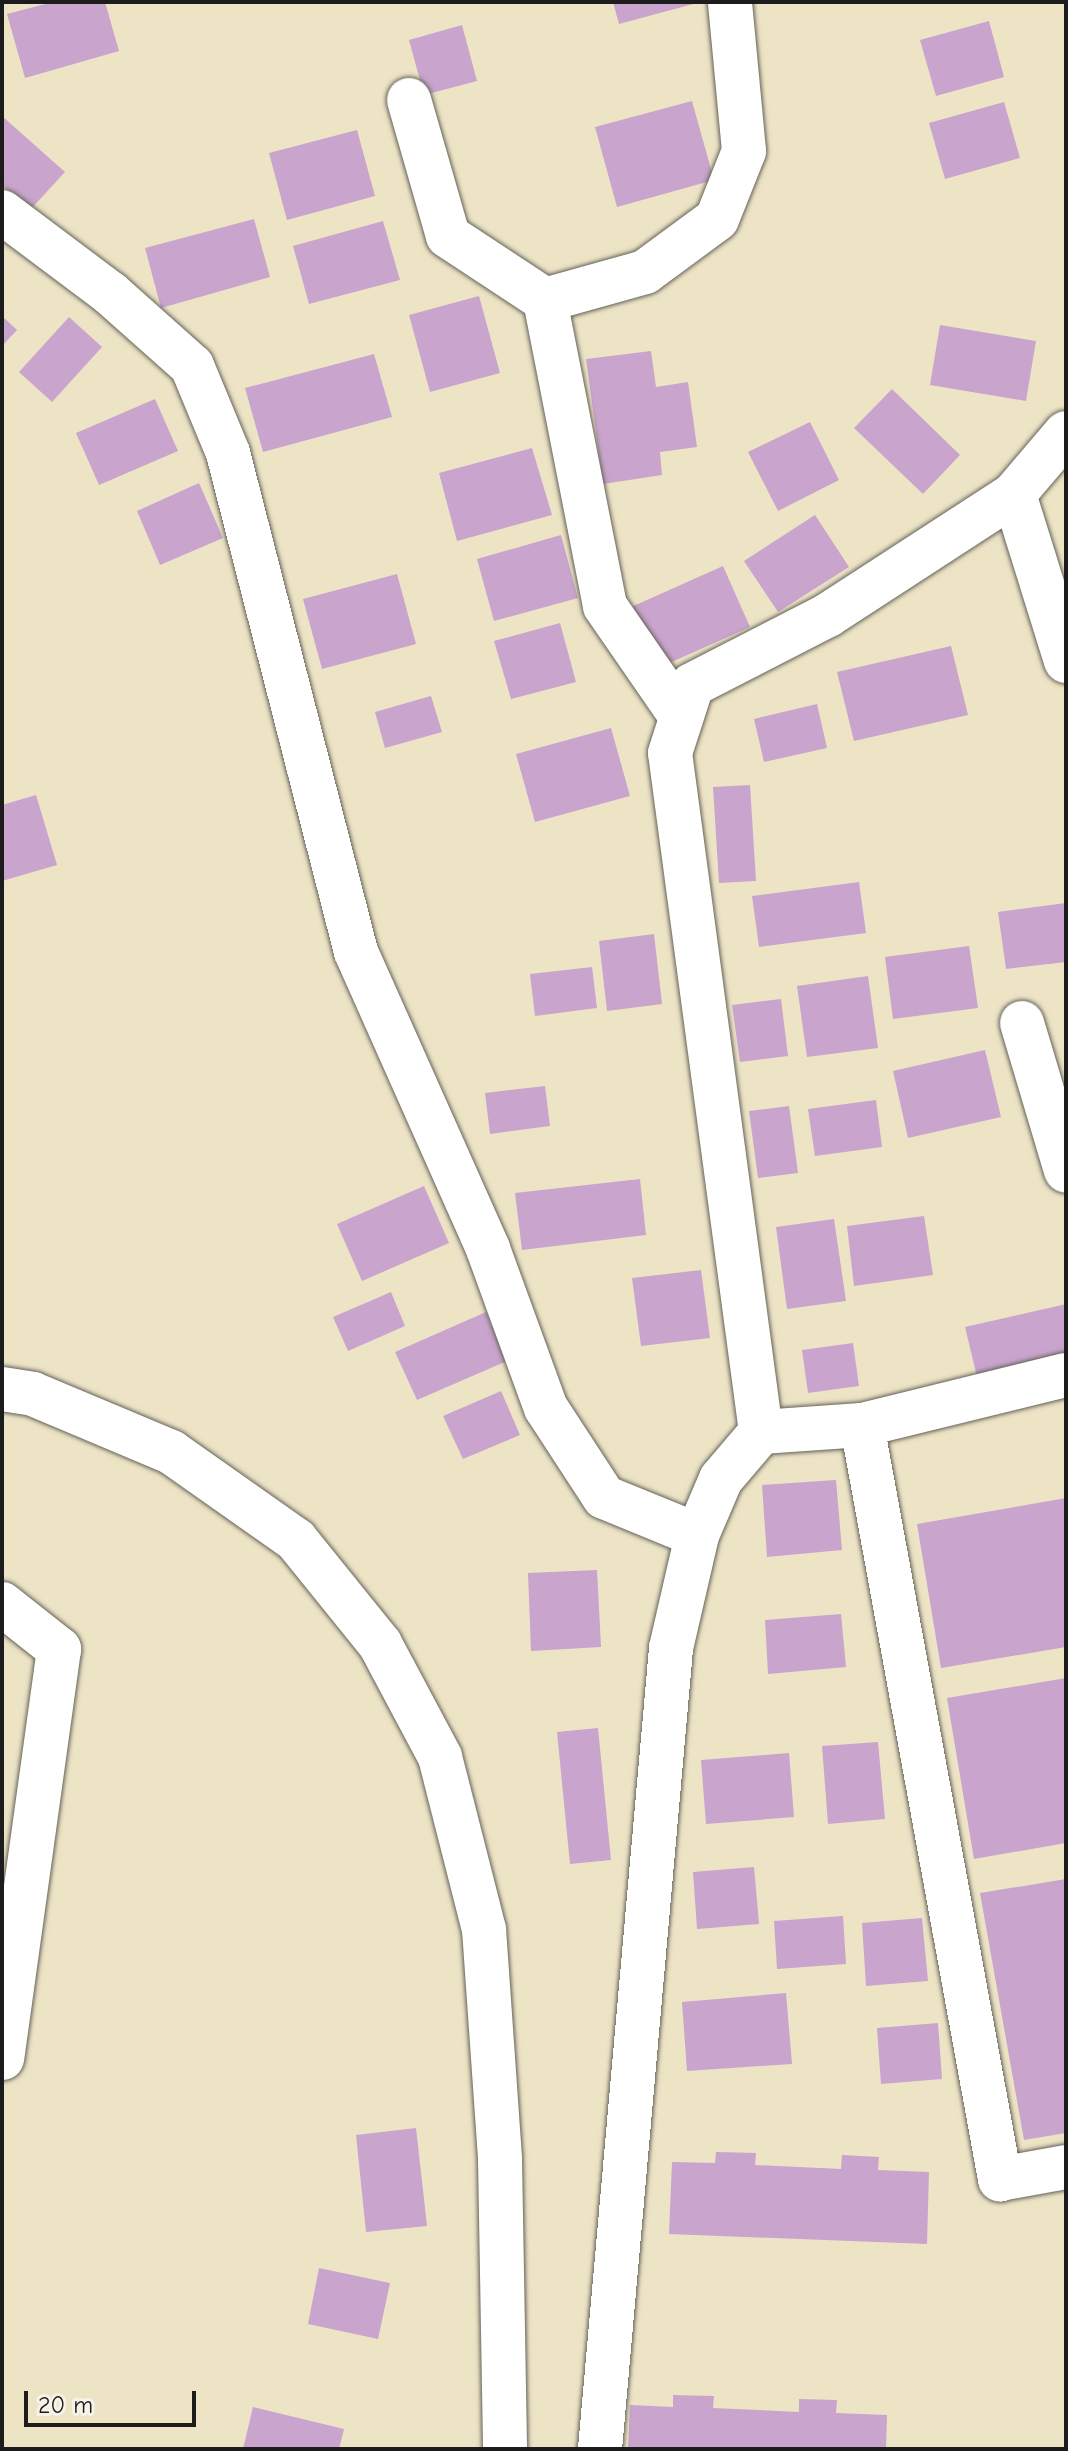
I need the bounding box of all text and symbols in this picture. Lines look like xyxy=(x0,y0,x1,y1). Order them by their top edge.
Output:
scale bar xyxy=(28,2375,200,2425)
text: 20 m xyxy=(38,2391,93,2419)

